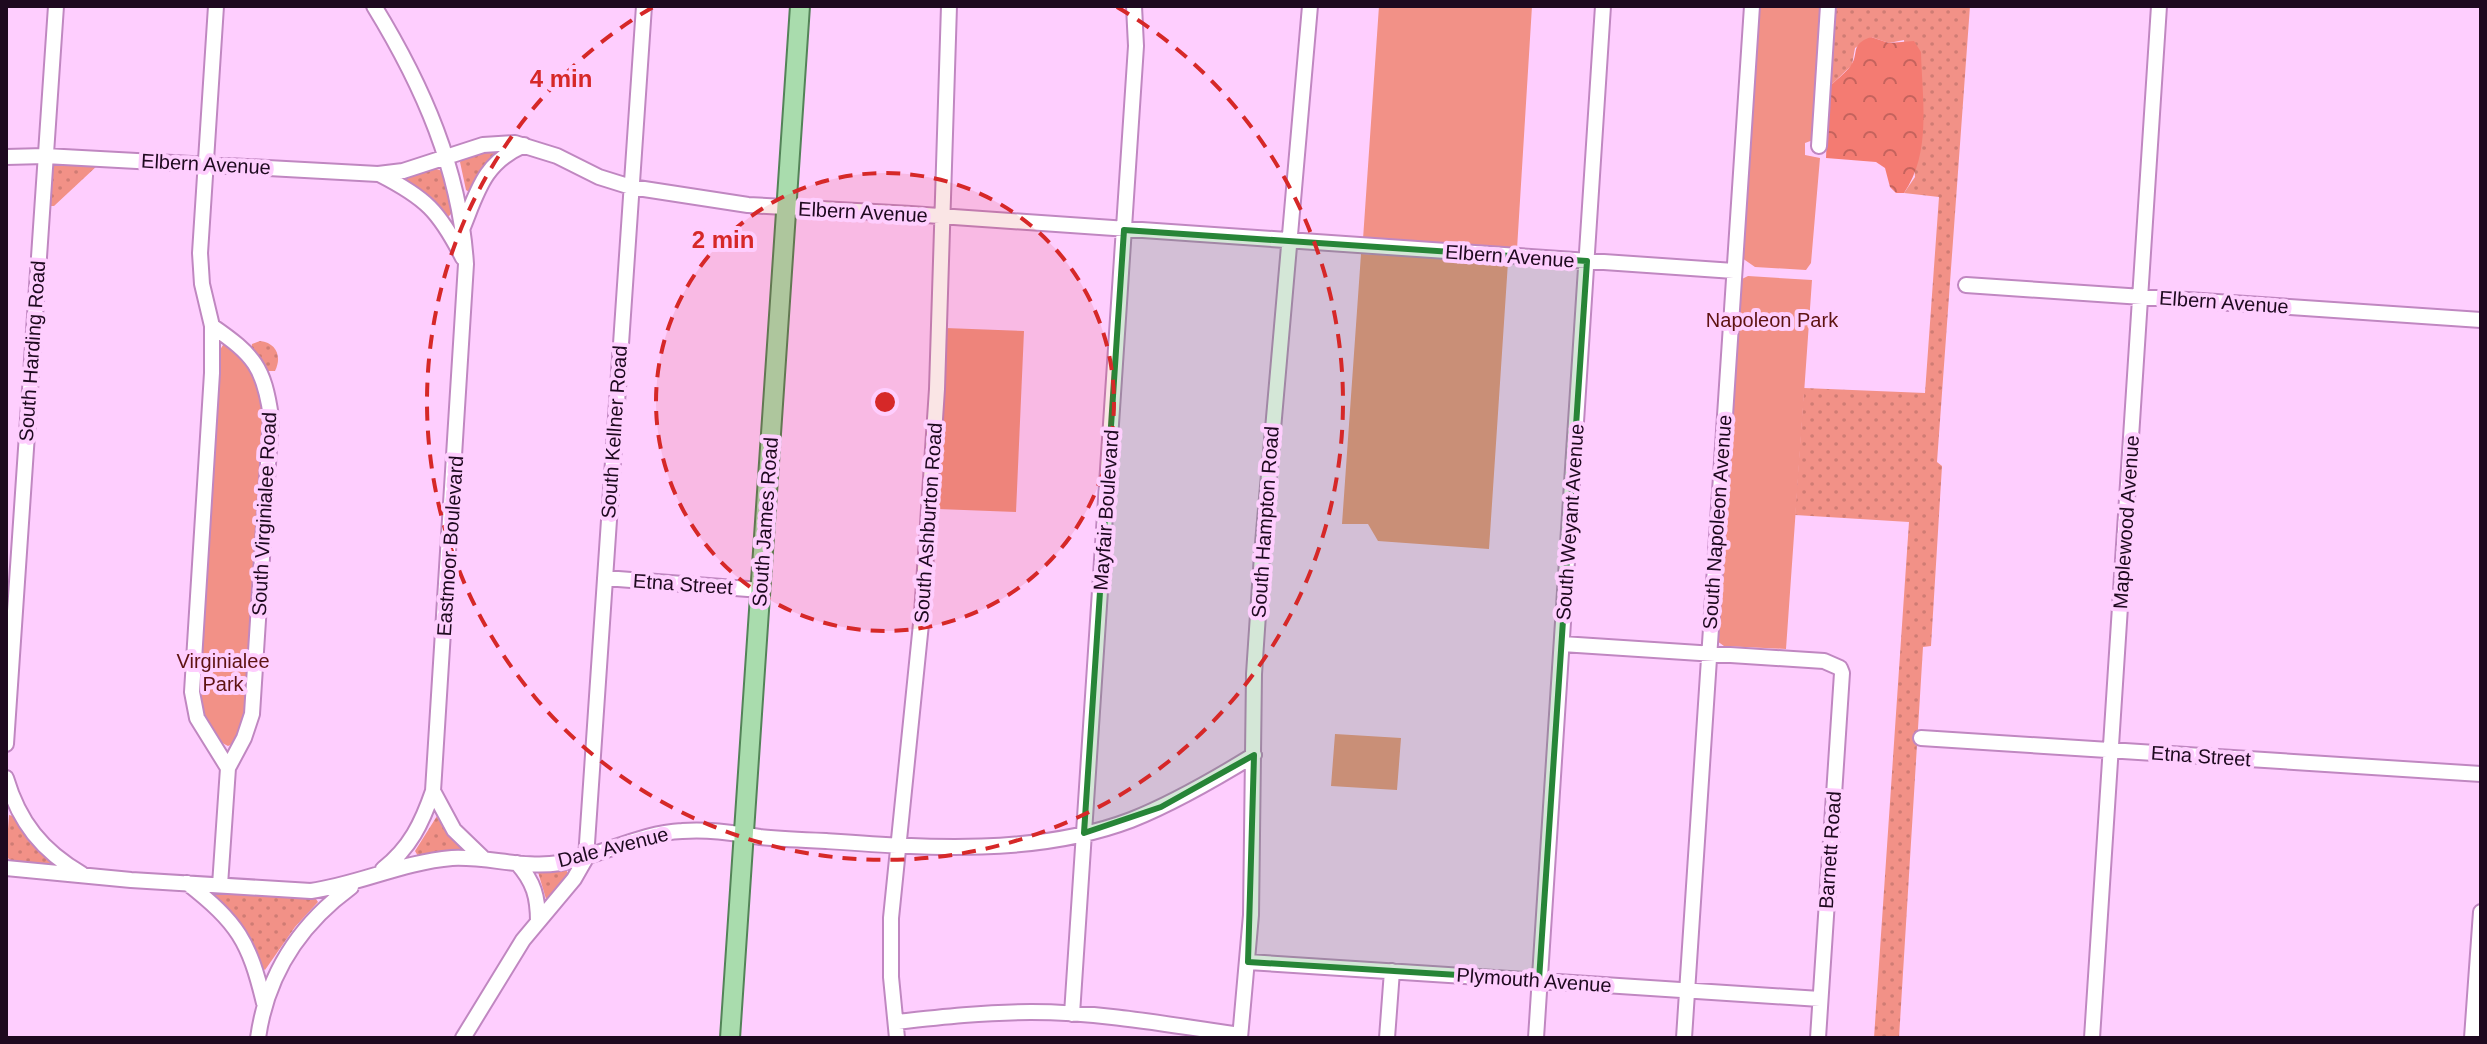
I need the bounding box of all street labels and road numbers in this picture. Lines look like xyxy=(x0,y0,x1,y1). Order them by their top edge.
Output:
street label: Elbern Avenue xyxy=(141,150,271,178)
street label: Elbern Avenue xyxy=(798,198,928,226)
street label: Elbern Avenue xyxy=(1445,241,1575,271)
street label: South Harding Road xyxy=(15,260,49,442)
street label: Elbern Avenue xyxy=(2159,287,2289,317)
street label: South Kellner Road xyxy=(597,345,631,519)
street label: South Virginialee Road xyxy=(248,411,280,617)
street label: South Napoleon Avenue xyxy=(1699,414,1735,630)
street label: South Ashburton Road xyxy=(910,422,946,624)
street label: South Weyant Avenue xyxy=(1552,423,1588,621)
street label: South Hampton Road xyxy=(1247,425,1283,619)
street label: Mayfair Boulevard xyxy=(1089,429,1123,591)
street label: Maplewood Avenue xyxy=(2109,434,2143,610)
street label: South James Road xyxy=(748,436,782,608)
street label: Eastmoor Boulevard xyxy=(433,455,467,637)
street label: Etna Street xyxy=(632,570,734,598)
street label: Etna Street xyxy=(2150,742,2252,770)
street label: Barnett Road xyxy=(1815,790,1845,910)
street label: Dale Avenue xyxy=(555,823,671,871)
street label: Plymouth Avenue xyxy=(1456,964,1612,996)

